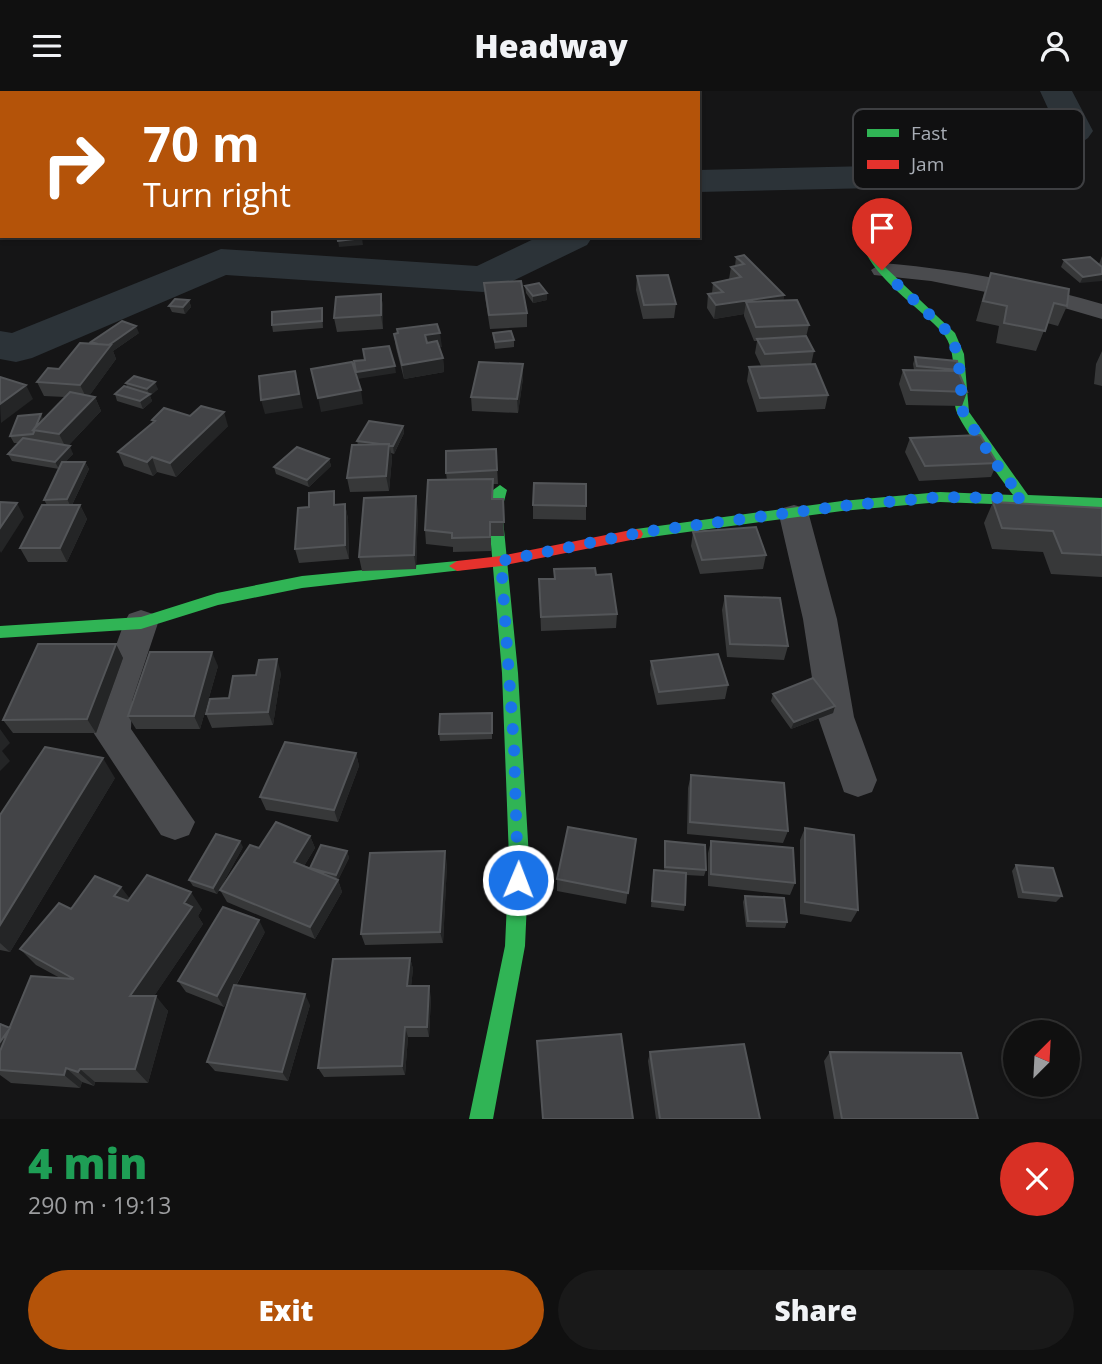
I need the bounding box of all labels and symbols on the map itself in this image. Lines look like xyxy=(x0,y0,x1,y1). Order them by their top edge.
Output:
legend xyxy=(853,109,1084,189)
text: Fast xyxy=(911,120,947,146)
text: Jam xyxy=(909,151,944,177)
pin xyxy=(852,198,912,270)
position arrow xyxy=(481,843,555,917)
north arrow xyxy=(1003,1020,1080,1097)

